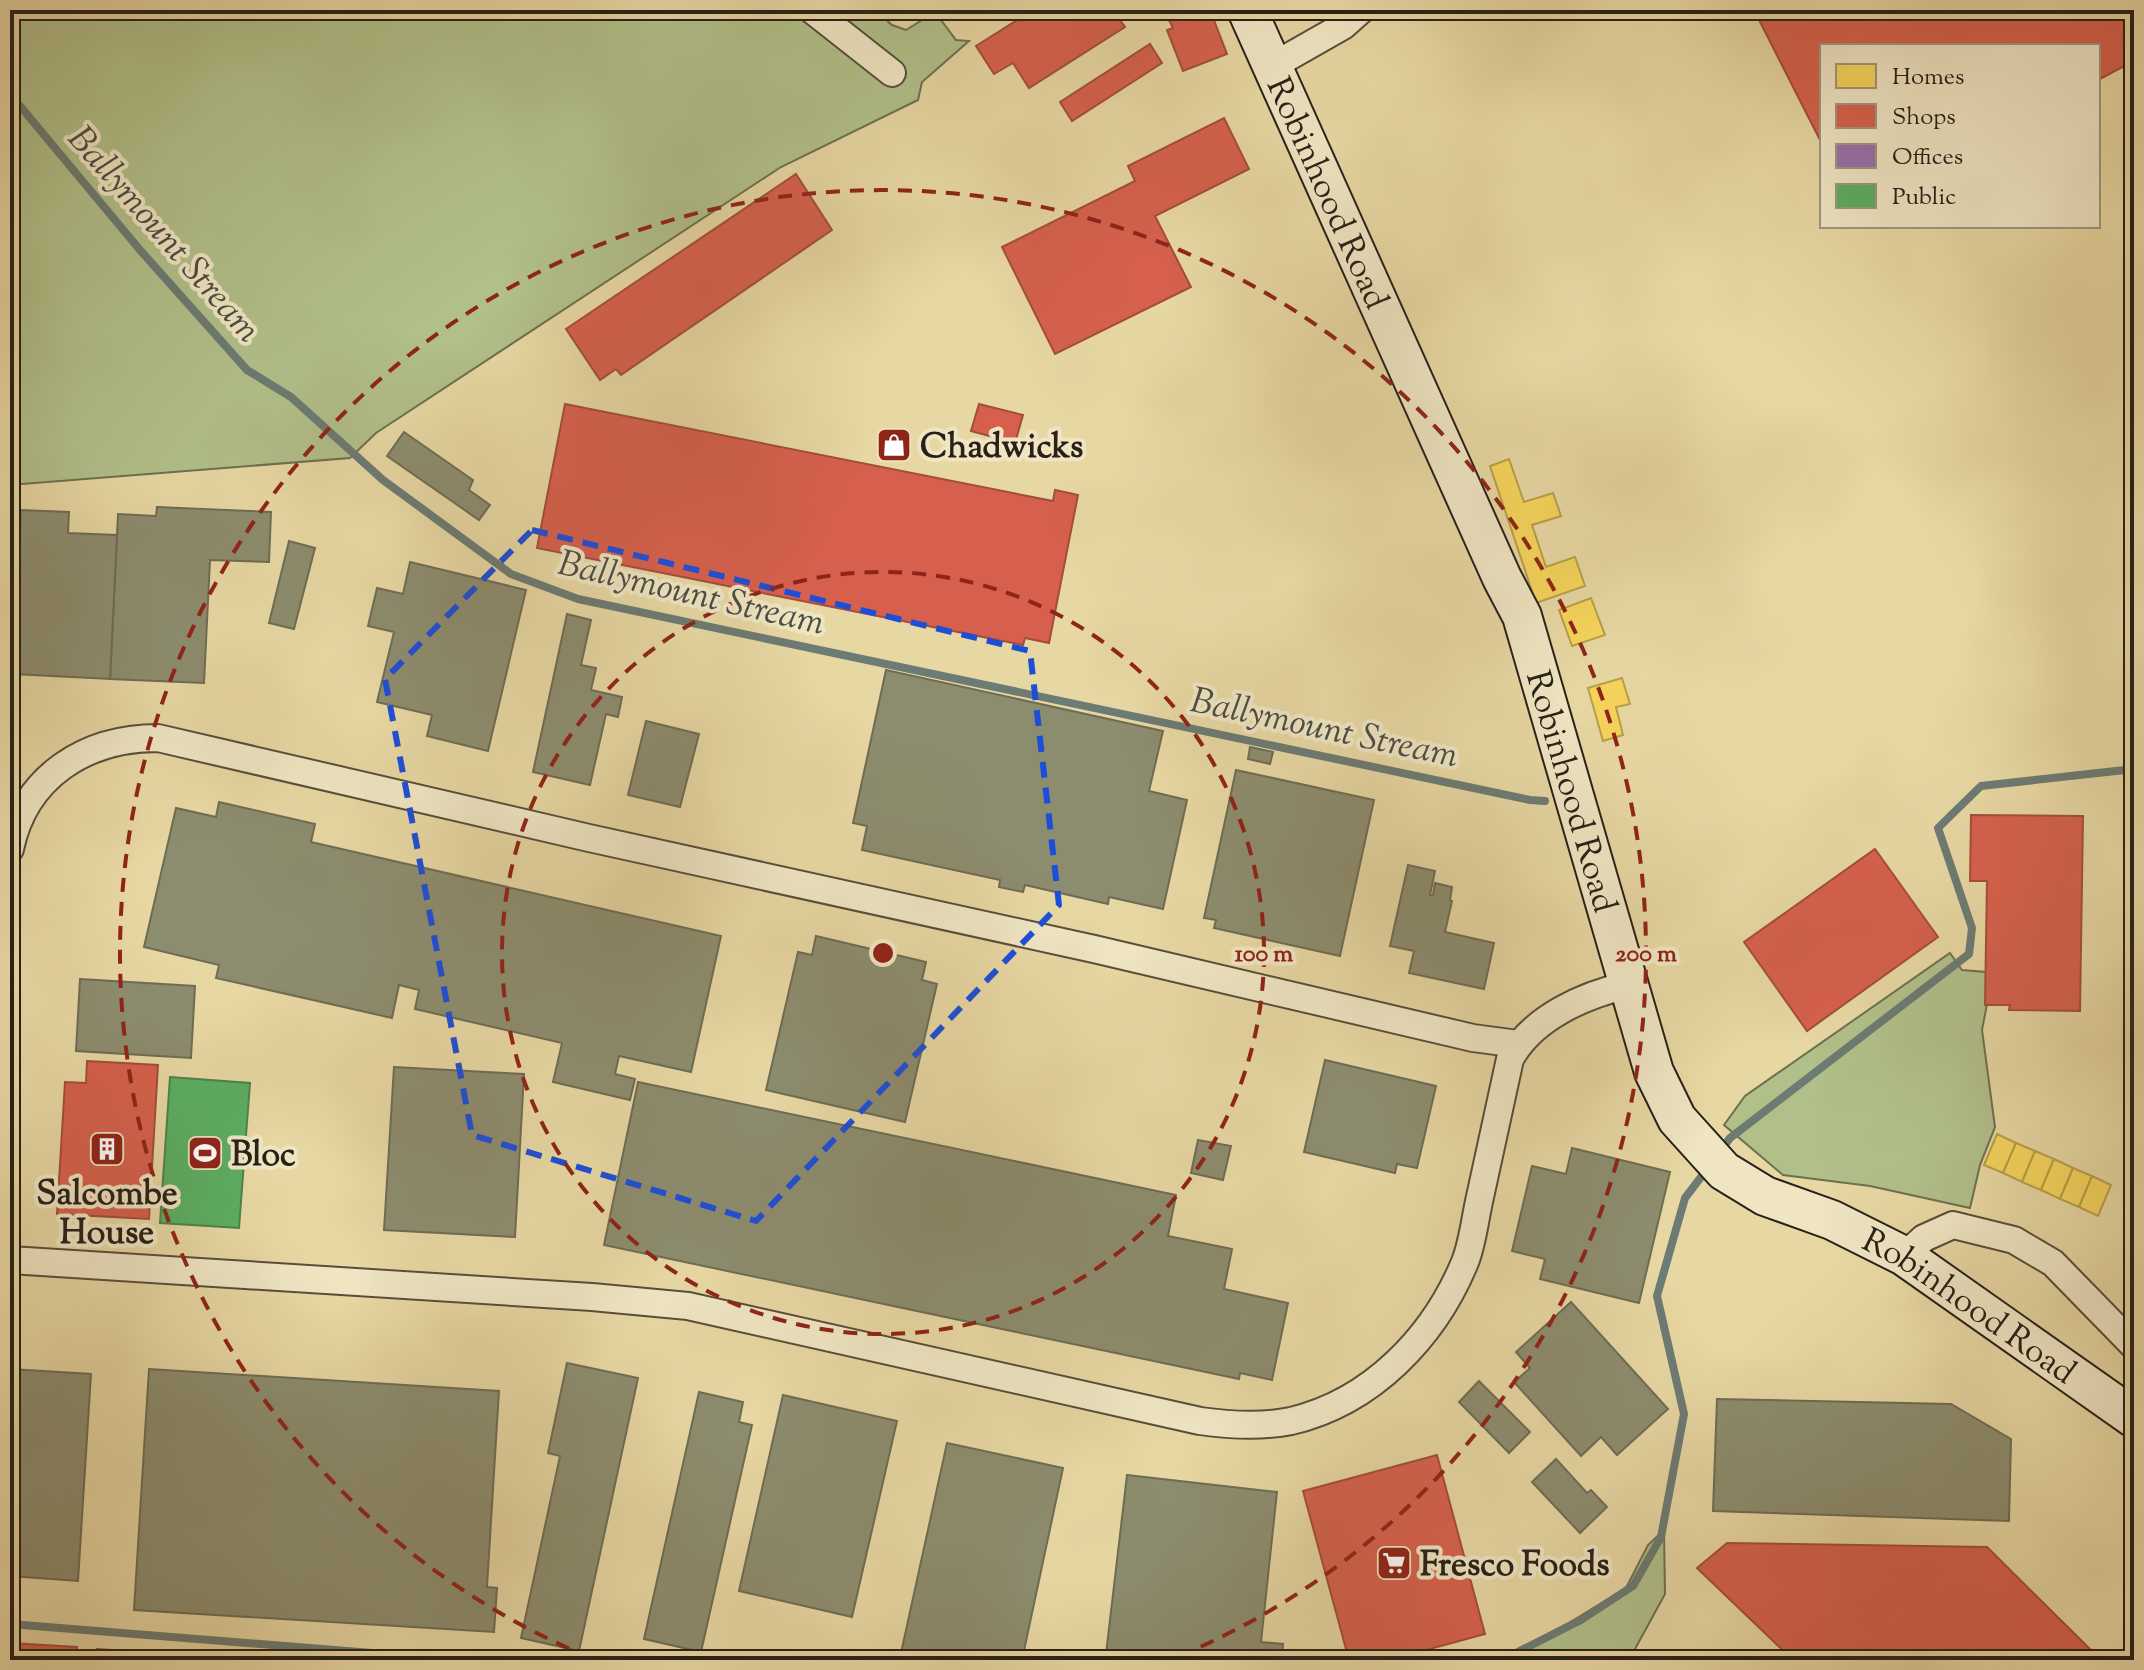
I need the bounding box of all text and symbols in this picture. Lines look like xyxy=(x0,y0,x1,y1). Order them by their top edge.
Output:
legend xyxy=(1820,44,2100,228)
text: Homes xyxy=(1892,61,1964,95)
street label: Robinhood Road xyxy=(1252,70,1399,318)
text: Shops xyxy=(1892,101,1956,135)
water label: Ballymount Stream xyxy=(54,116,272,355)
text: Offices xyxy=(1892,141,1963,175)
text: Public xyxy=(1892,181,1956,215)
place label: Chadwicks xyxy=(920,424,1083,473)
shop icon: Chadwicks xyxy=(875,426,913,464)
water label: Ballymount Stream xyxy=(553,539,830,651)
street label: Robinhood Road xyxy=(1511,665,1628,919)
water label: Ballymount Stream xyxy=(1186,676,1463,784)
text: 100 m xyxy=(1235,938,1293,972)
text: 200 m xyxy=(1615,938,1677,972)
centre of rings xyxy=(869,939,897,967)
building icon: Salcombe House xyxy=(88,1130,126,1168)
place label: Bloc xyxy=(231,1132,296,1181)
sports icon: Bloc xyxy=(186,1134,224,1172)
place label: Salcombe House xyxy=(36,1171,178,1259)
street label: Robinhood Road xyxy=(1853,1218,2085,1398)
place label: Fresco Foods xyxy=(1420,1542,1610,1591)
supermarket icon: Fresco Foods xyxy=(1375,1544,1413,1582)

